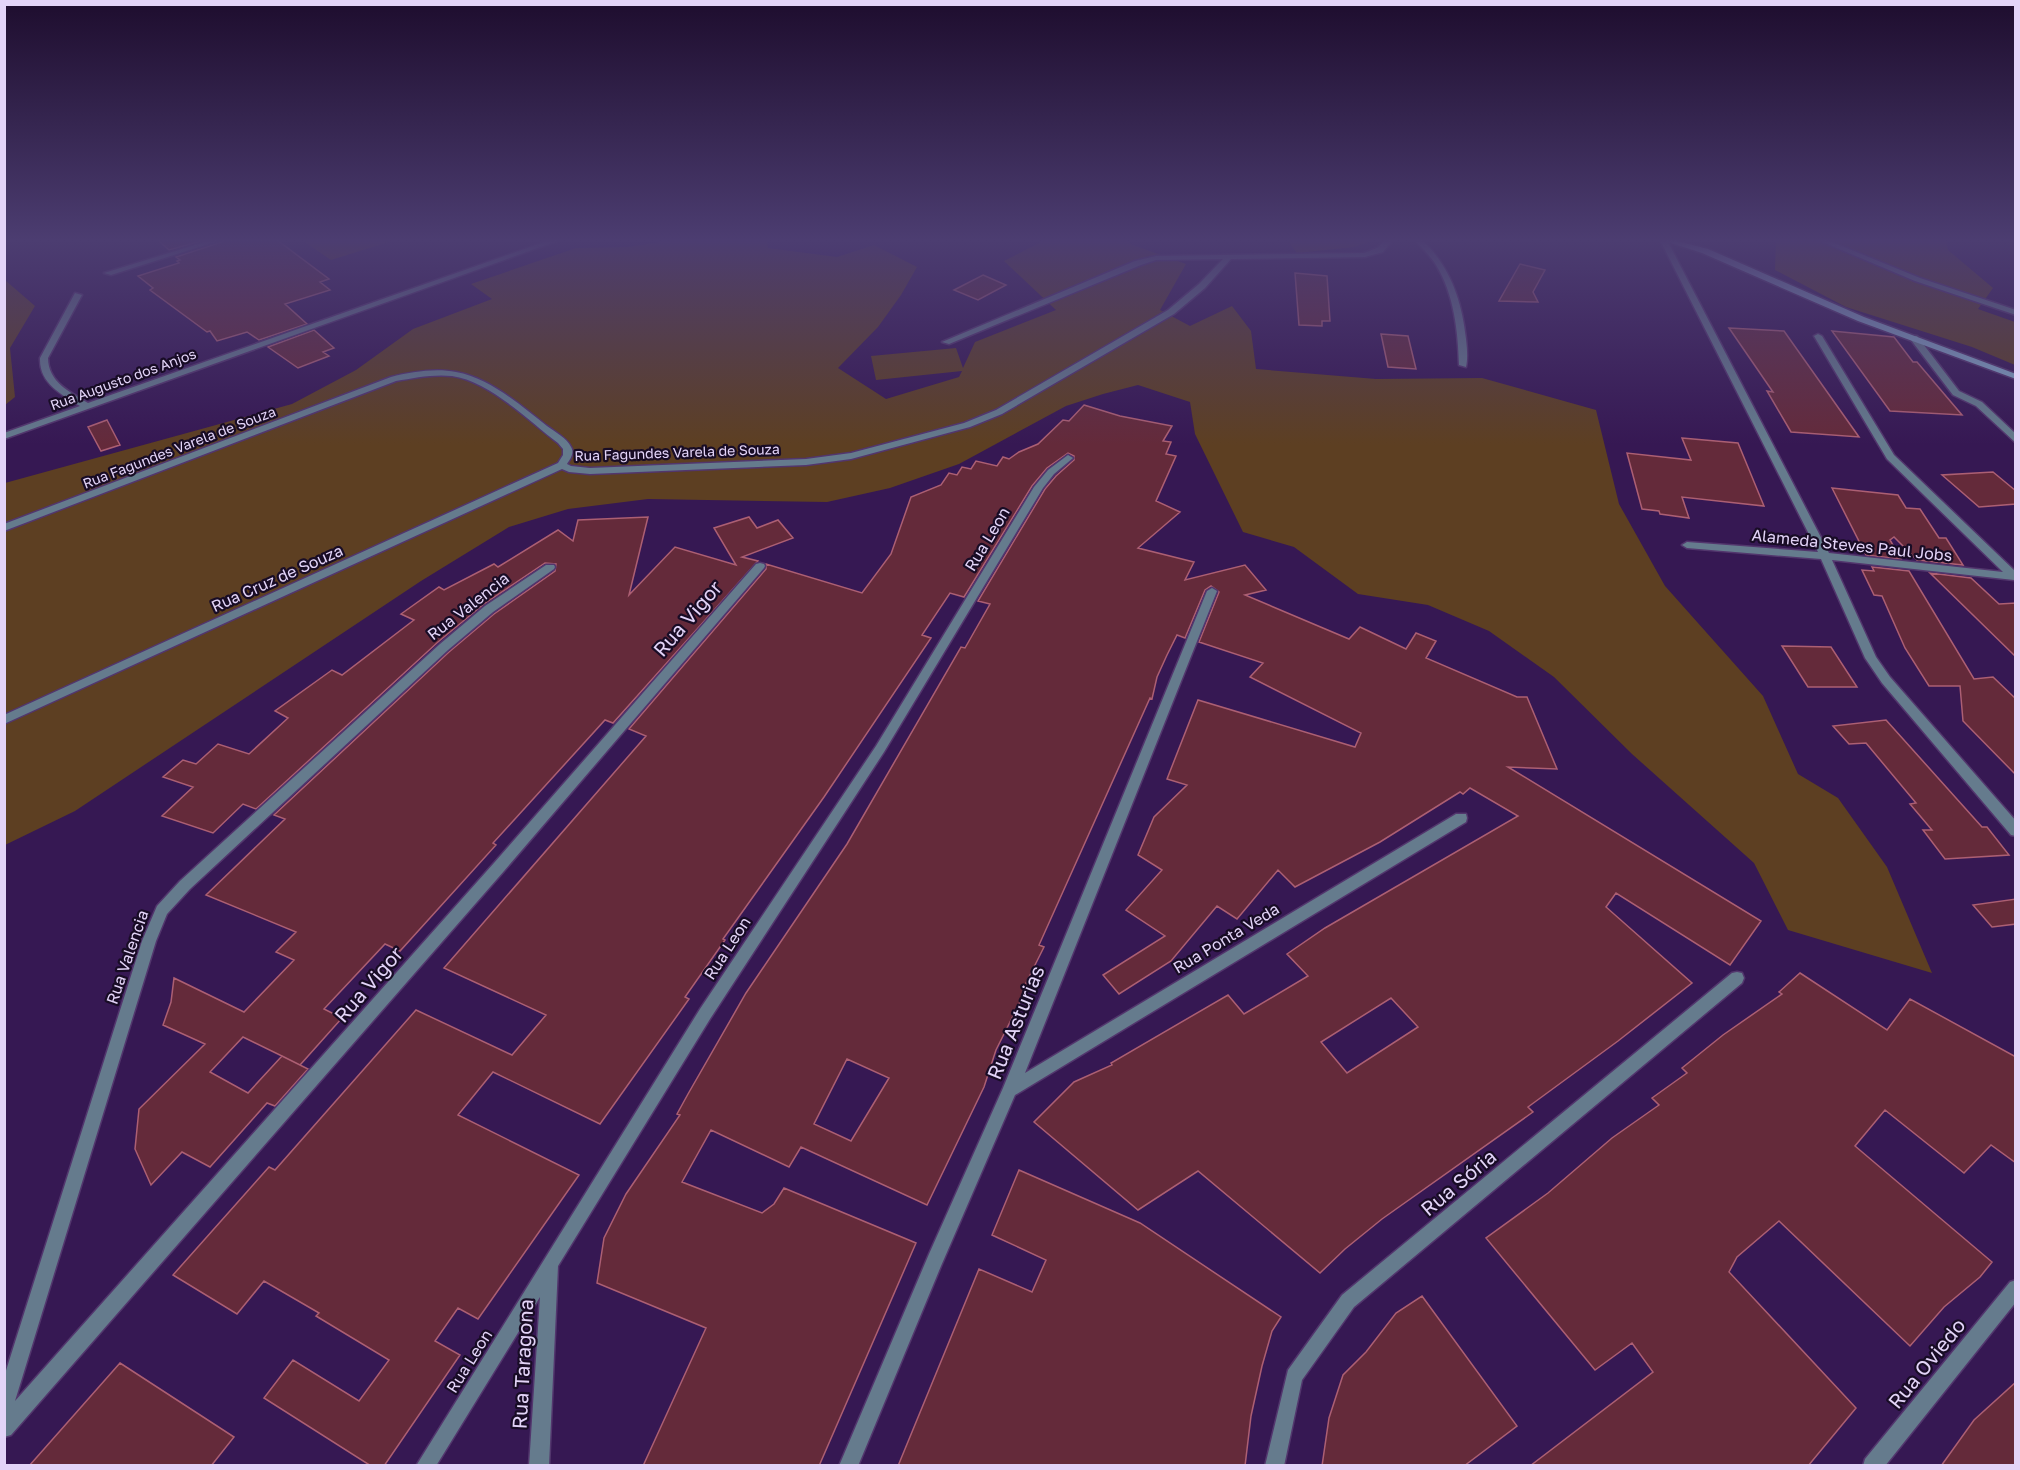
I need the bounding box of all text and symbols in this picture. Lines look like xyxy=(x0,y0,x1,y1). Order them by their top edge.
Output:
street label: Rua Augusto dos Anjos xyxy=(48,345,198,413)
street label: Rua Fagundes Varela de Souza xyxy=(80,402,278,492)
street label: Rua Fagundes Varela de Souza xyxy=(574,440,780,464)
street label: Rua Leon xyxy=(960,503,1014,575)
street label: Alameda Steves Paul Jobs xyxy=(1751,525,1953,565)
street label: Rua Cruz de Souza xyxy=(208,540,346,616)
street label: Rua Valencia xyxy=(423,568,513,644)
street label: Rua Vigor xyxy=(648,575,727,661)
street label: Rua Ponta Veda xyxy=(1169,898,1283,978)
street label: Rua Valencia xyxy=(102,907,152,1007)
street label: Rua Leon xyxy=(699,913,755,983)
street label: Rua Vigor xyxy=(329,941,408,1027)
street label: Rua Asturias xyxy=(981,962,1049,1082)
street label: Rua Sória xyxy=(1415,1144,1501,1220)
street label: Rua Taragona xyxy=(507,1298,537,1430)
street label: Rua Oviedo xyxy=(1882,1313,1970,1413)
street label: Rua Leon xyxy=(442,1326,496,1396)

